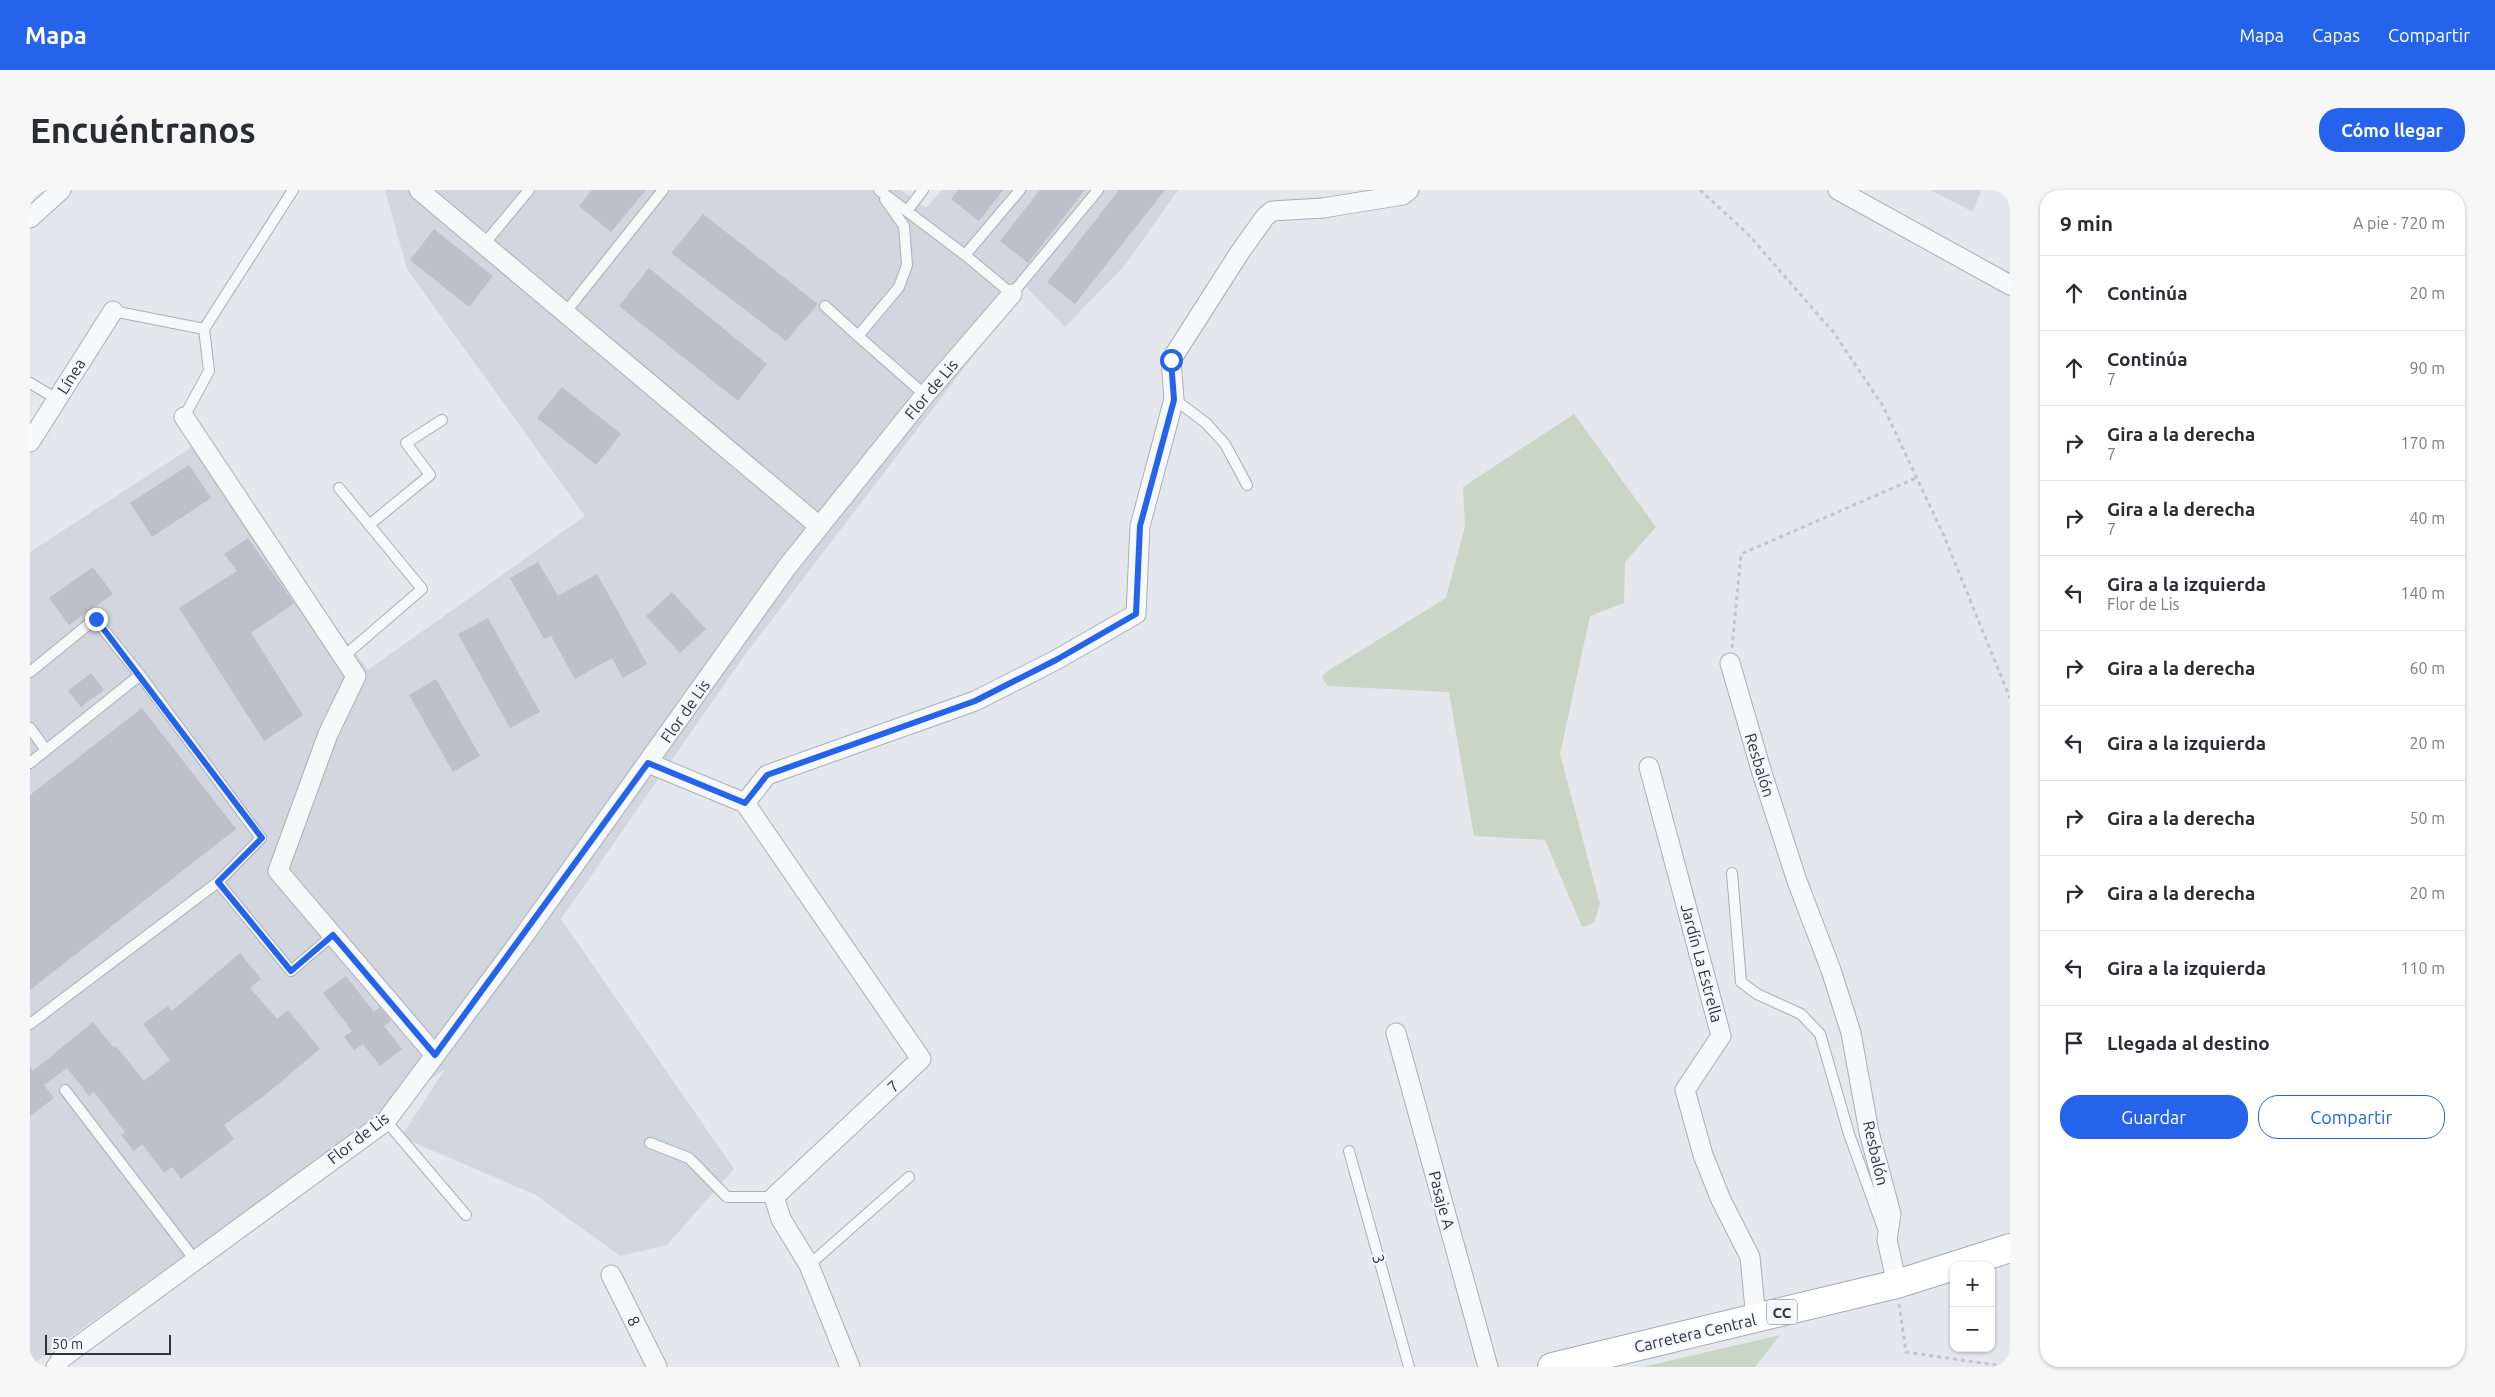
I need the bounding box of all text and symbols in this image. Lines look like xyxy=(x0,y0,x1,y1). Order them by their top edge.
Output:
text: Mapa xyxy=(25,22,87,49)
text: Mapa xyxy=(2239,25,2284,45)
text: Capas xyxy=(2312,25,2360,45)
text: Compartir xyxy=(2388,25,2470,45)
button: Cómo llegar xyxy=(2319,108,2465,152)
text: Encuéntranos xyxy=(30,110,256,150)
text: 9 min xyxy=(2060,211,2113,235)
text: A pie · 720 m xyxy=(2353,214,2445,232)
icon: ahead xyxy=(2060,279,2088,307)
text: Continúa xyxy=(2107,282,2188,304)
text: 20 m xyxy=(2409,284,2445,302)
text: Continúa xyxy=(2107,348,2188,370)
route start xyxy=(1160,349,1183,372)
icon: ahead xyxy=(2060,354,2088,382)
street label: Línea xyxy=(53,355,89,397)
street label: Flor de Lis xyxy=(901,355,961,423)
text: 90 m xyxy=(2409,359,2445,377)
text: 7 xyxy=(2107,370,2116,388)
text: Gira a la derecha xyxy=(2107,423,2255,445)
icon: right xyxy=(2060,429,2088,457)
text: 170 m xyxy=(2400,434,2445,452)
text: 7 xyxy=(2107,445,2116,463)
text: Gira a la derecha xyxy=(2107,498,2255,520)
icon: right xyxy=(2060,504,2088,532)
text: 40 m xyxy=(2409,509,2445,527)
text: 7 xyxy=(2107,520,2116,538)
text: Gira a la izquierda xyxy=(2107,573,2266,595)
icon: left xyxy=(2060,579,2088,607)
text: 140 m xyxy=(2400,584,2445,602)
text: Flor de Lis xyxy=(2107,595,2180,613)
route end xyxy=(85,608,108,631)
icon: right xyxy=(2060,654,2088,682)
text: Gira a la derecha xyxy=(2107,657,2255,679)
text: 60 m xyxy=(2409,659,2445,677)
street label: Flor de Lis xyxy=(657,676,713,746)
icon: left xyxy=(2060,729,2088,757)
street label: Resbalón xyxy=(1742,731,1778,799)
text: Gira a la izquierda xyxy=(2107,732,2266,754)
text: 20 m xyxy=(2409,734,2445,752)
icon: right xyxy=(2060,804,2088,832)
text: Gira a la derecha xyxy=(2107,807,2255,829)
text: 50 m xyxy=(2409,809,2445,827)
icon: right xyxy=(2060,879,2088,907)
text: Gira a la derecha xyxy=(2107,882,2255,904)
text: 20 m xyxy=(2409,884,2445,902)
street label: Jardín La Estrella xyxy=(1678,902,1726,1024)
icon: left xyxy=(2060,954,2088,982)
text: Gira a la izquierda xyxy=(2107,957,2266,979)
text: 110 m xyxy=(2400,959,2445,977)
icon: arrive xyxy=(2060,1029,2088,1057)
text: Llegada al destino xyxy=(2107,1032,2270,1054)
street label: 7 xyxy=(884,1076,902,1096)
button: Guardar xyxy=(2060,1095,2248,1139)
button: Compartir xyxy=(2258,1095,2445,1139)
street label: Flor de Lis xyxy=(324,1109,392,1167)
street label: Resbalón xyxy=(1860,1119,1892,1187)
street label: Pasaje A xyxy=(1426,1169,1459,1232)
street label: 3 xyxy=(1369,1252,1389,1266)
map controls xyxy=(1950,1262,1995,1352)
button: + xyxy=(1950,1262,1995,1307)
road number: CC xyxy=(1767,1300,1797,1324)
button: − xyxy=(1950,1307,1995,1352)
street label: Carretera Central xyxy=(1632,1310,1758,1356)
street label: 8 xyxy=(624,1313,644,1329)
scale bar xyxy=(45,1332,171,1355)
text: 50 m xyxy=(52,1336,83,1352)

